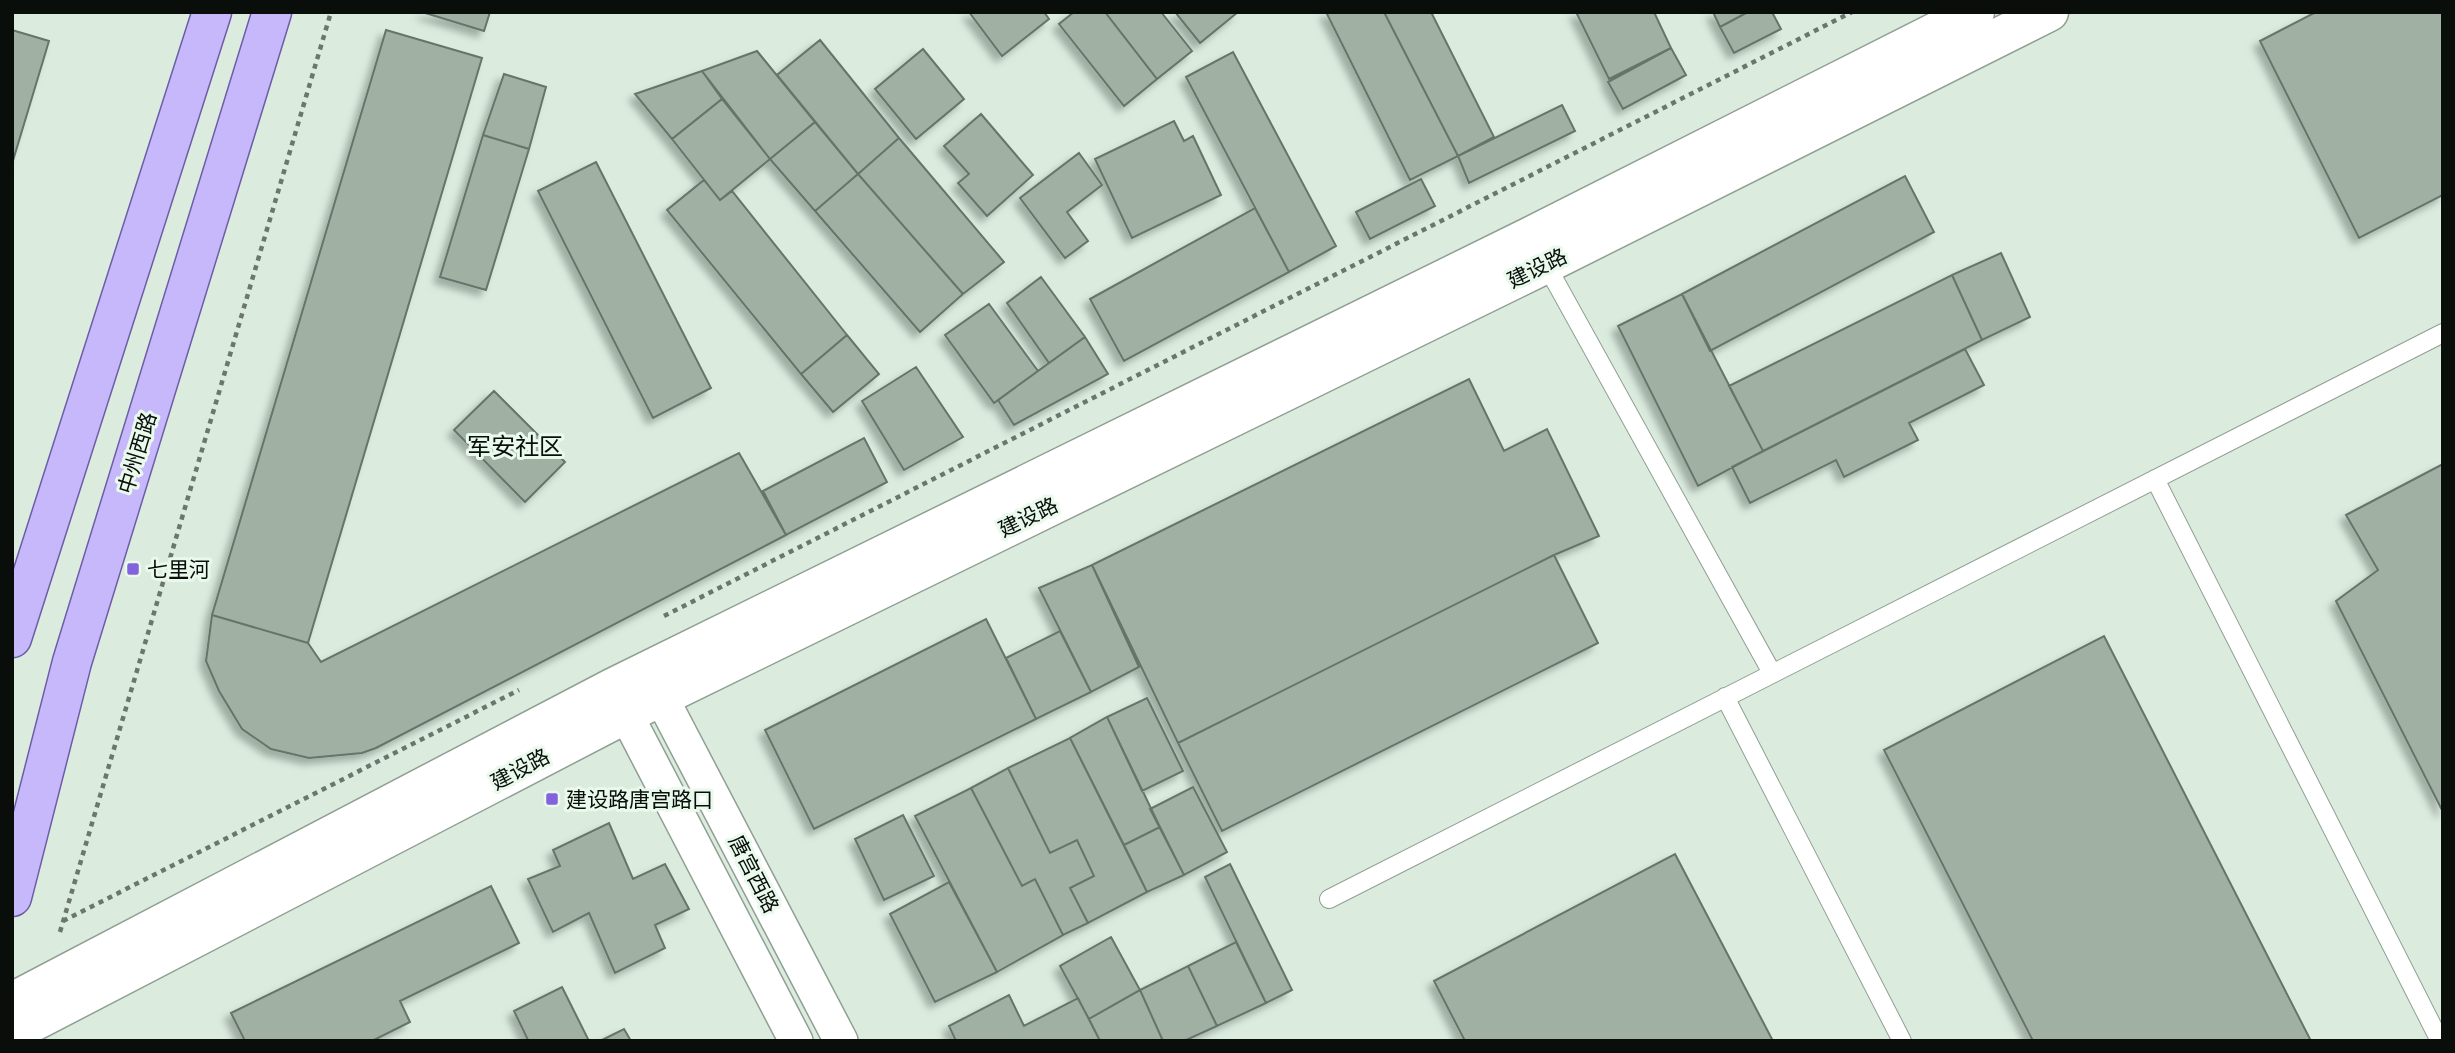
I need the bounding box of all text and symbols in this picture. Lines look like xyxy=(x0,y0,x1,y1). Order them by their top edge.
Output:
street label: 建设路 xyxy=(1503,243,1571,293)
street label: 中州西路 xyxy=(113,409,161,497)
district label: 军安社区 xyxy=(467,433,563,461)
street label: 建设路 xyxy=(994,492,1062,542)
place label: 七里河 xyxy=(147,557,210,582)
marker: 七里河 xyxy=(125,561,141,577)
street label: 建设路 xyxy=(486,743,554,795)
place label: 建设路唐宫路口 xyxy=(566,787,713,812)
marker: 建设路唐宫路口 xyxy=(544,791,560,807)
street label: 唐宫西路 xyxy=(724,831,784,917)

